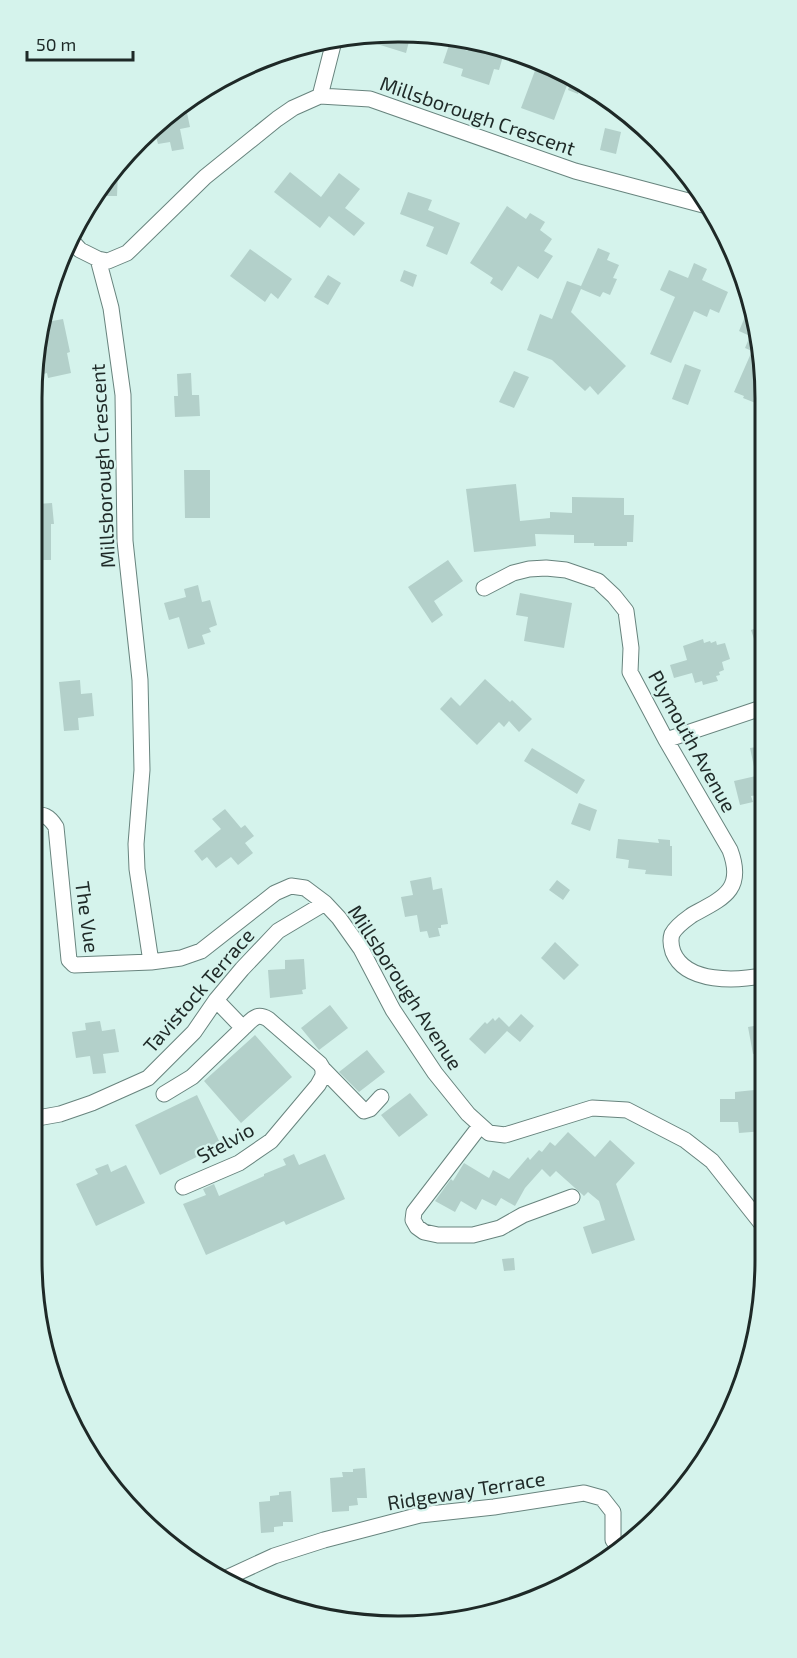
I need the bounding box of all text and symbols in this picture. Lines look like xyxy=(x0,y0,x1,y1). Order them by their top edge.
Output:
scale bar xyxy=(27,24,134,62)
text: 50 m xyxy=(36,33,76,55)
street label: Millsborough Crescent xyxy=(377,70,579,160)
street label: Millsborough Crescent xyxy=(85,363,119,569)
street label: Plymouth Avenue xyxy=(644,666,742,816)
street label: The Vue xyxy=(71,880,105,954)
street label: Millsborough Avenue xyxy=(344,900,468,1074)
street label: Tavistock Terrace xyxy=(138,923,258,1057)
street label: Stelvio xyxy=(192,1117,258,1167)
street label: Ridgeway Terrace xyxy=(385,1466,547,1514)

